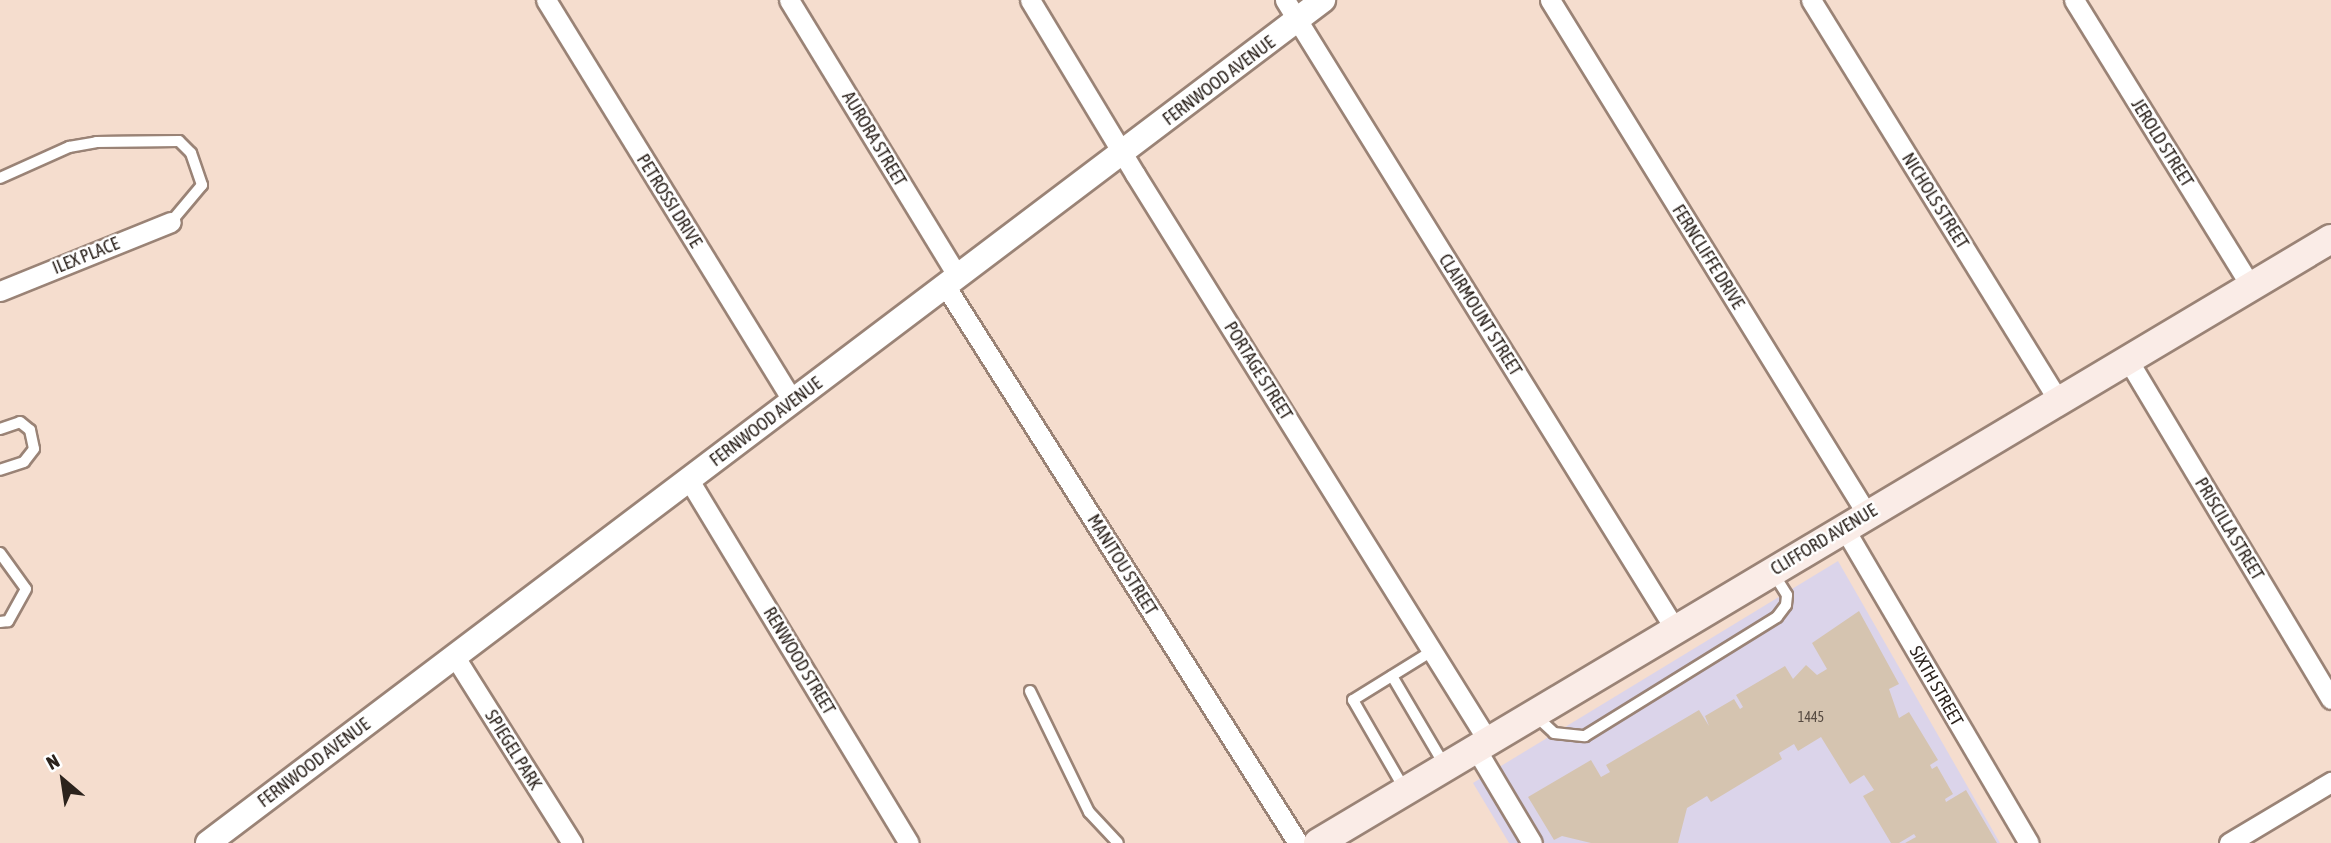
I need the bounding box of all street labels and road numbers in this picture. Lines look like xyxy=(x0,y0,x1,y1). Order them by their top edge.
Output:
street label: FERNWOOD AVENUE xyxy=(1159,32,1279,130)
street label: AURORA STREET xyxy=(837,88,911,190)
street label: JEROLD STREET xyxy=(2126,95,2198,191)
street label: NICHOLS STREET xyxy=(1897,149,1973,253)
street label: PETROSSI DRIVE xyxy=(632,150,706,252)
street label: FERNCLIFFE DRIVE xyxy=(1667,201,1749,313)
street label: ILEX PLACE xyxy=(49,233,123,279)
street label: CLAIRMOUNT STREET xyxy=(1434,250,1526,380)
street label: PORTAGE STREET xyxy=(1219,318,1297,424)
street label: FERNWOOD AVENUE xyxy=(706,373,826,471)
street label: PRISCILLA STREET xyxy=(2190,474,2268,584)
street label: CLIFFORD AVENUE xyxy=(1767,500,1881,580)
street label: MANITOU STREET xyxy=(1082,511,1162,619)
street label: RENWOOD STREET xyxy=(758,603,840,719)
street label: SIXTH STREET xyxy=(1904,642,1968,730)
street label: SPIEGEL PARK xyxy=(480,706,546,794)
street label: FERNWOOD AVENUE xyxy=(254,714,374,812)

